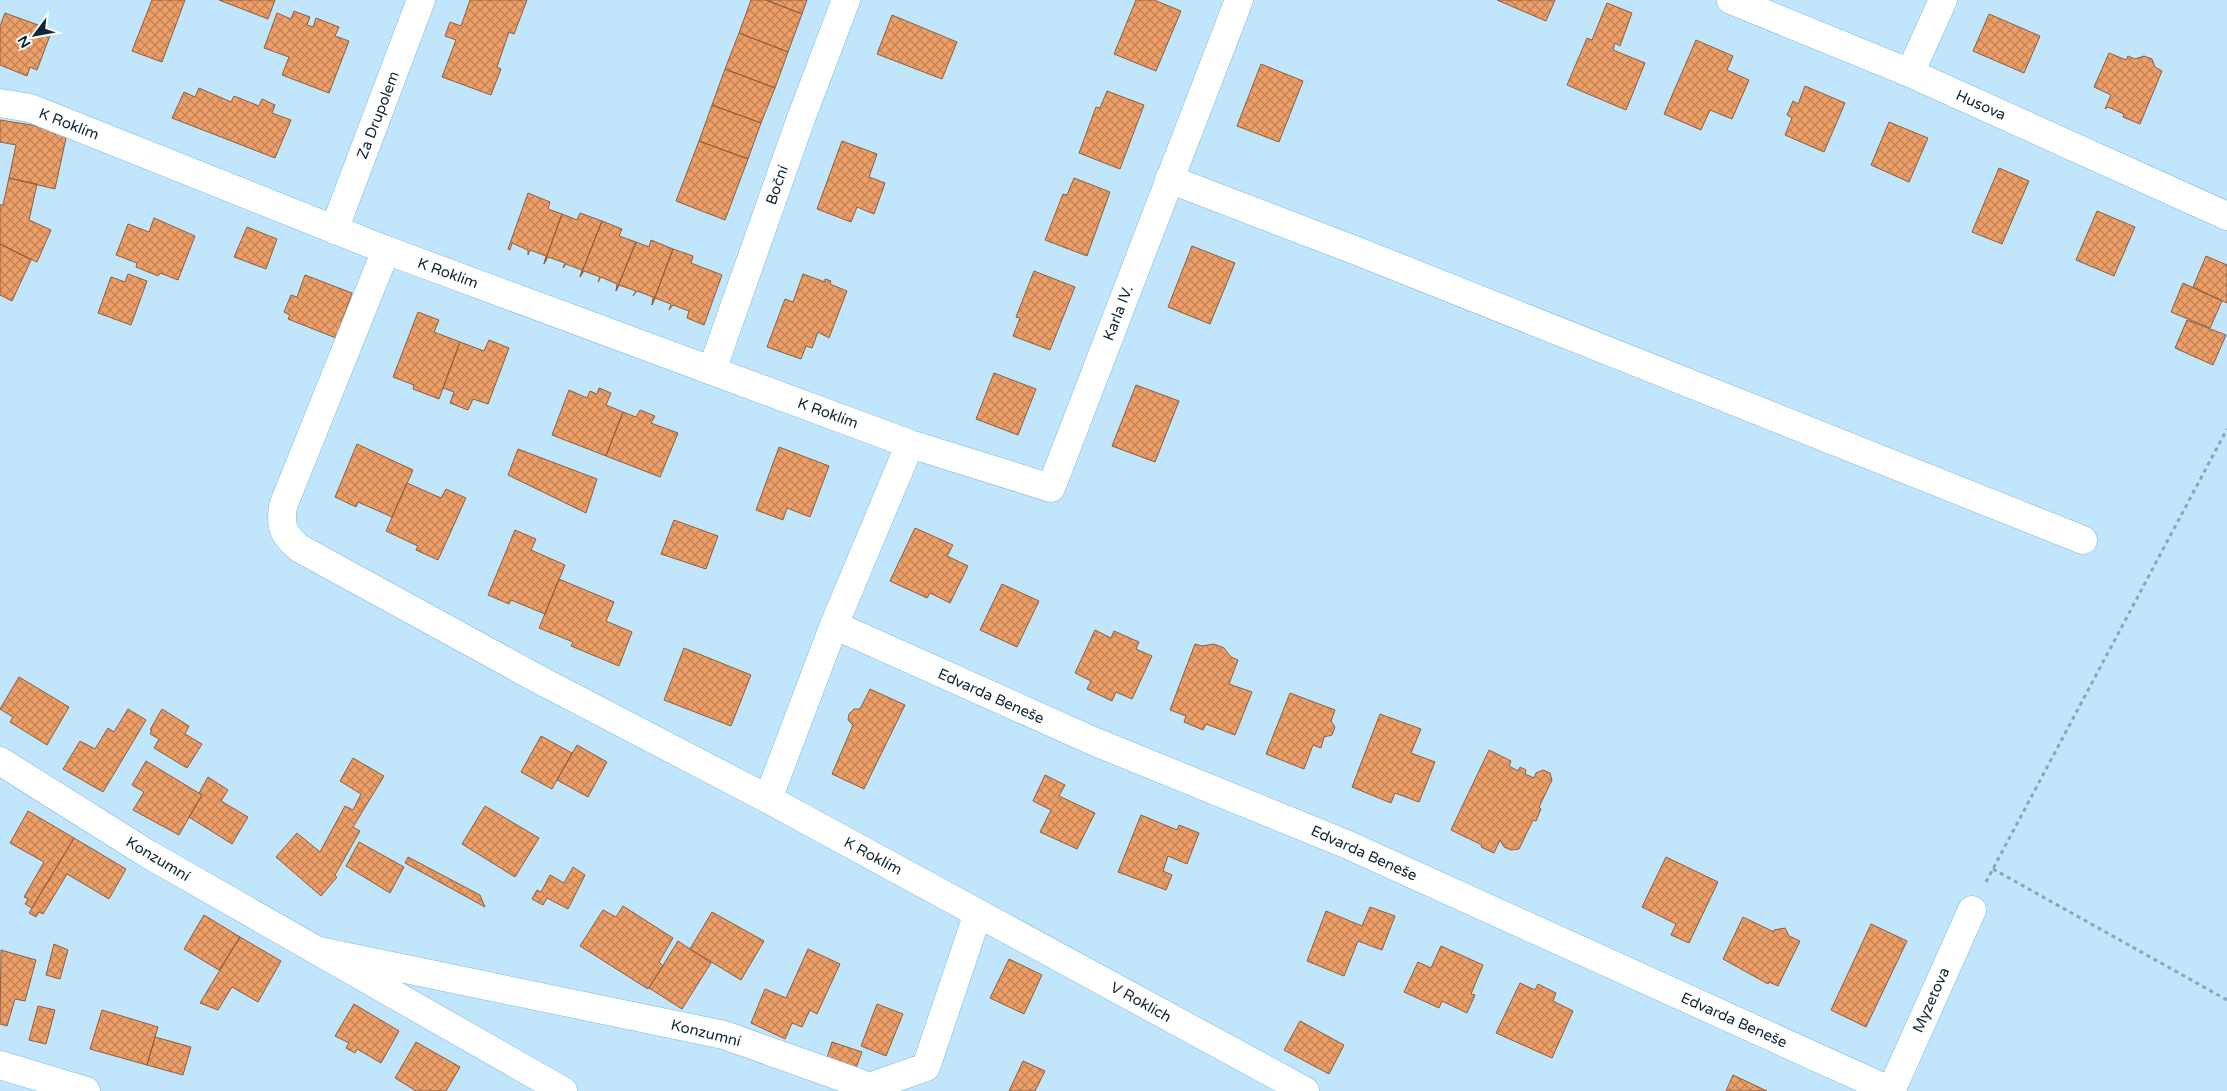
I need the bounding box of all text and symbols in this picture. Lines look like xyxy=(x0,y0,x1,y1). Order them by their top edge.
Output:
north arrow xyxy=(10,10,60,60)
text: N xyxy=(14,32,35,51)
street label: Za Drupolem xyxy=(353,69,403,161)
street label: Husova xyxy=(1953,86,2009,124)
street label: K Roklím xyxy=(36,104,102,144)
street label: Boční xyxy=(762,163,792,207)
street label: K Roklím xyxy=(415,254,481,292)
street label: Karla IV. xyxy=(1099,283,1137,343)
street label: K Roklím xyxy=(795,394,861,432)
street label: Edvarda Beneše xyxy=(935,664,1047,728)
street label: Edvarda Beneše xyxy=(1308,821,1420,885)
street label: Konzumní xyxy=(123,833,194,885)
street label: K Roklím xyxy=(841,833,905,879)
street label: Myzetova xyxy=(1909,965,1953,1035)
street label: V Roklích xyxy=(1107,978,1175,1026)
street label: Edvarda Beneše xyxy=(1678,988,1790,1052)
street label: Konzumní xyxy=(669,1016,743,1050)

